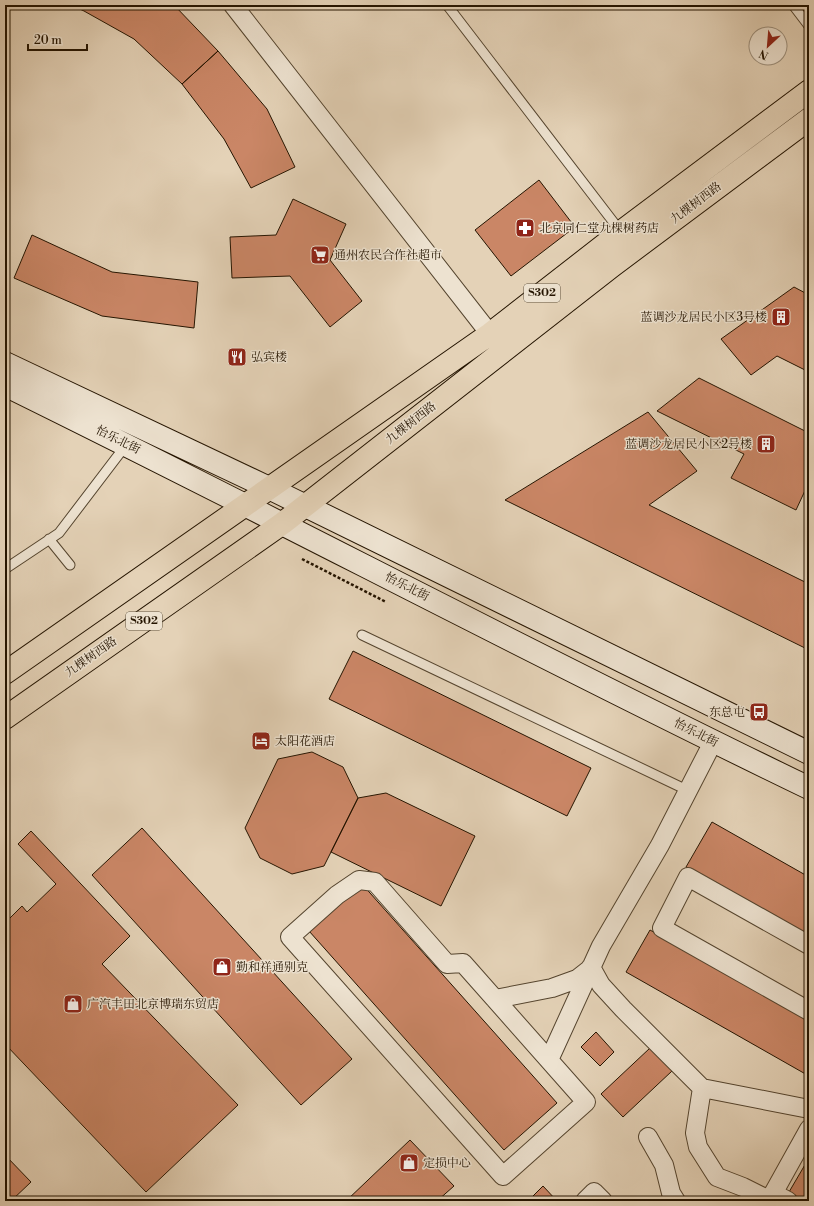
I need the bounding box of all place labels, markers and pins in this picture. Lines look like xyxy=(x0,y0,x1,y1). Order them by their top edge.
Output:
pharmacy icon: 北京同仁堂九棵树药店 xyxy=(514,217,536,239)
place label: 北京同仁堂九棵树药店 xyxy=(539,221,659,236)
supermarket icon: 通州农民合作社超市 xyxy=(309,244,331,266)
place label: 通州农民合作社超市 xyxy=(334,248,442,263)
building icon: 蓝调沙龙居民小区3号楼 xyxy=(770,306,792,328)
place label: 蓝调沙龙居民小区3号楼 xyxy=(640,310,767,325)
restaurant icon: 弘宾楼 xyxy=(226,346,248,368)
place label: 弘宾楼 xyxy=(251,350,287,365)
building icon: 蓝调沙龙居民小区2号楼 xyxy=(755,433,777,455)
place label: 蓝调沙龙居民小区2号楼 xyxy=(625,437,752,452)
bus stop icon: 东总屯 xyxy=(748,701,770,723)
place label: 东总屯 xyxy=(709,705,745,720)
hotel icon: 太阳花酒店 xyxy=(250,730,272,752)
place label: 太阳花酒店 xyxy=(275,734,335,749)
shop icon: 勤和祥通别克 xyxy=(211,956,233,978)
place label: 勤和祥通别克 xyxy=(236,960,308,975)
shop icon: 广汽丰田北京博瑞东贸店 xyxy=(62,993,84,1015)
place label: 广汽丰田北京博瑞东贸店 xyxy=(87,997,219,1012)
shop icon: 定损中心 xyxy=(398,1152,420,1174)
place label: 定损中心 xyxy=(423,1156,471,1171)

